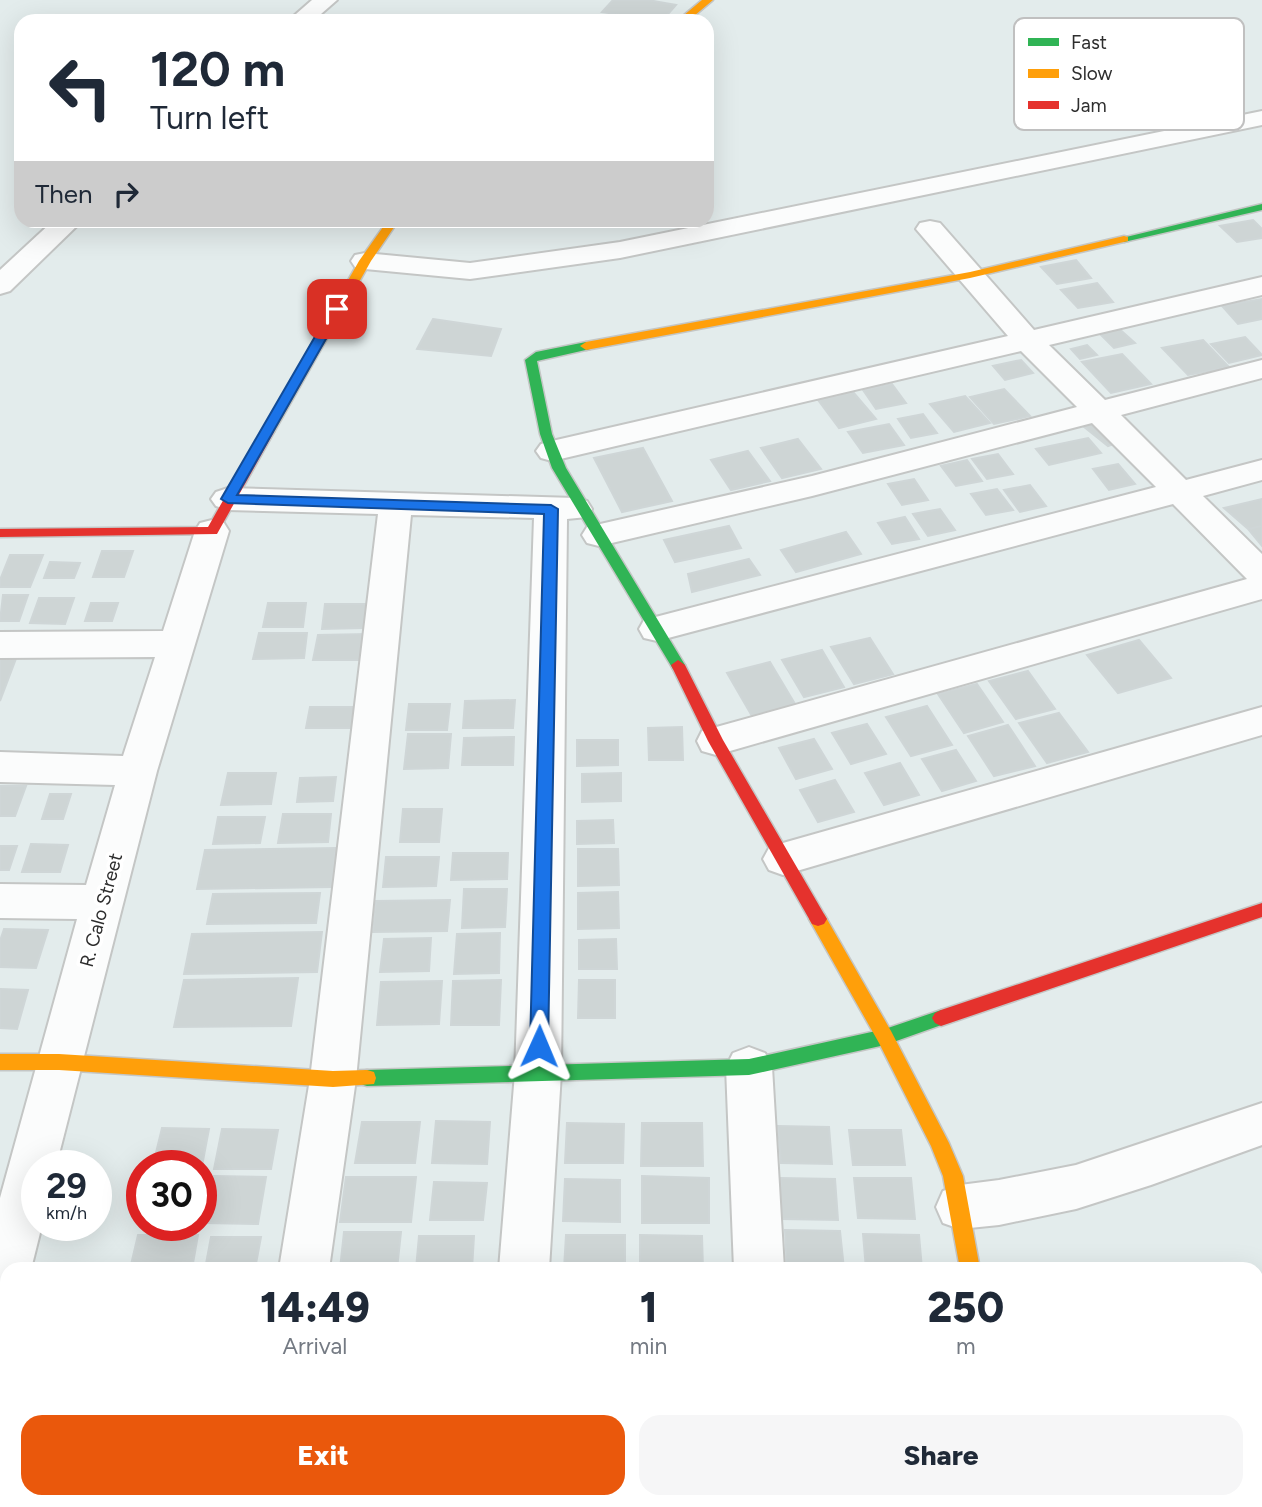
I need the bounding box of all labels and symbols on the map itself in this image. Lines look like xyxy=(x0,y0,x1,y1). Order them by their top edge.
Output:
legend xyxy=(1014,18,1244,130)
text: Fast xyxy=(1071,31,1107,54)
text: Slow xyxy=(1071,62,1113,85)
text: Jam xyxy=(1071,94,1107,117)
pin xyxy=(307,279,367,339)
street label: R. Calo Street xyxy=(75,851,127,969)
position arrow xyxy=(502,1009,576,1083)
speed limit sign: 30 xyxy=(126,1150,217,1241)

